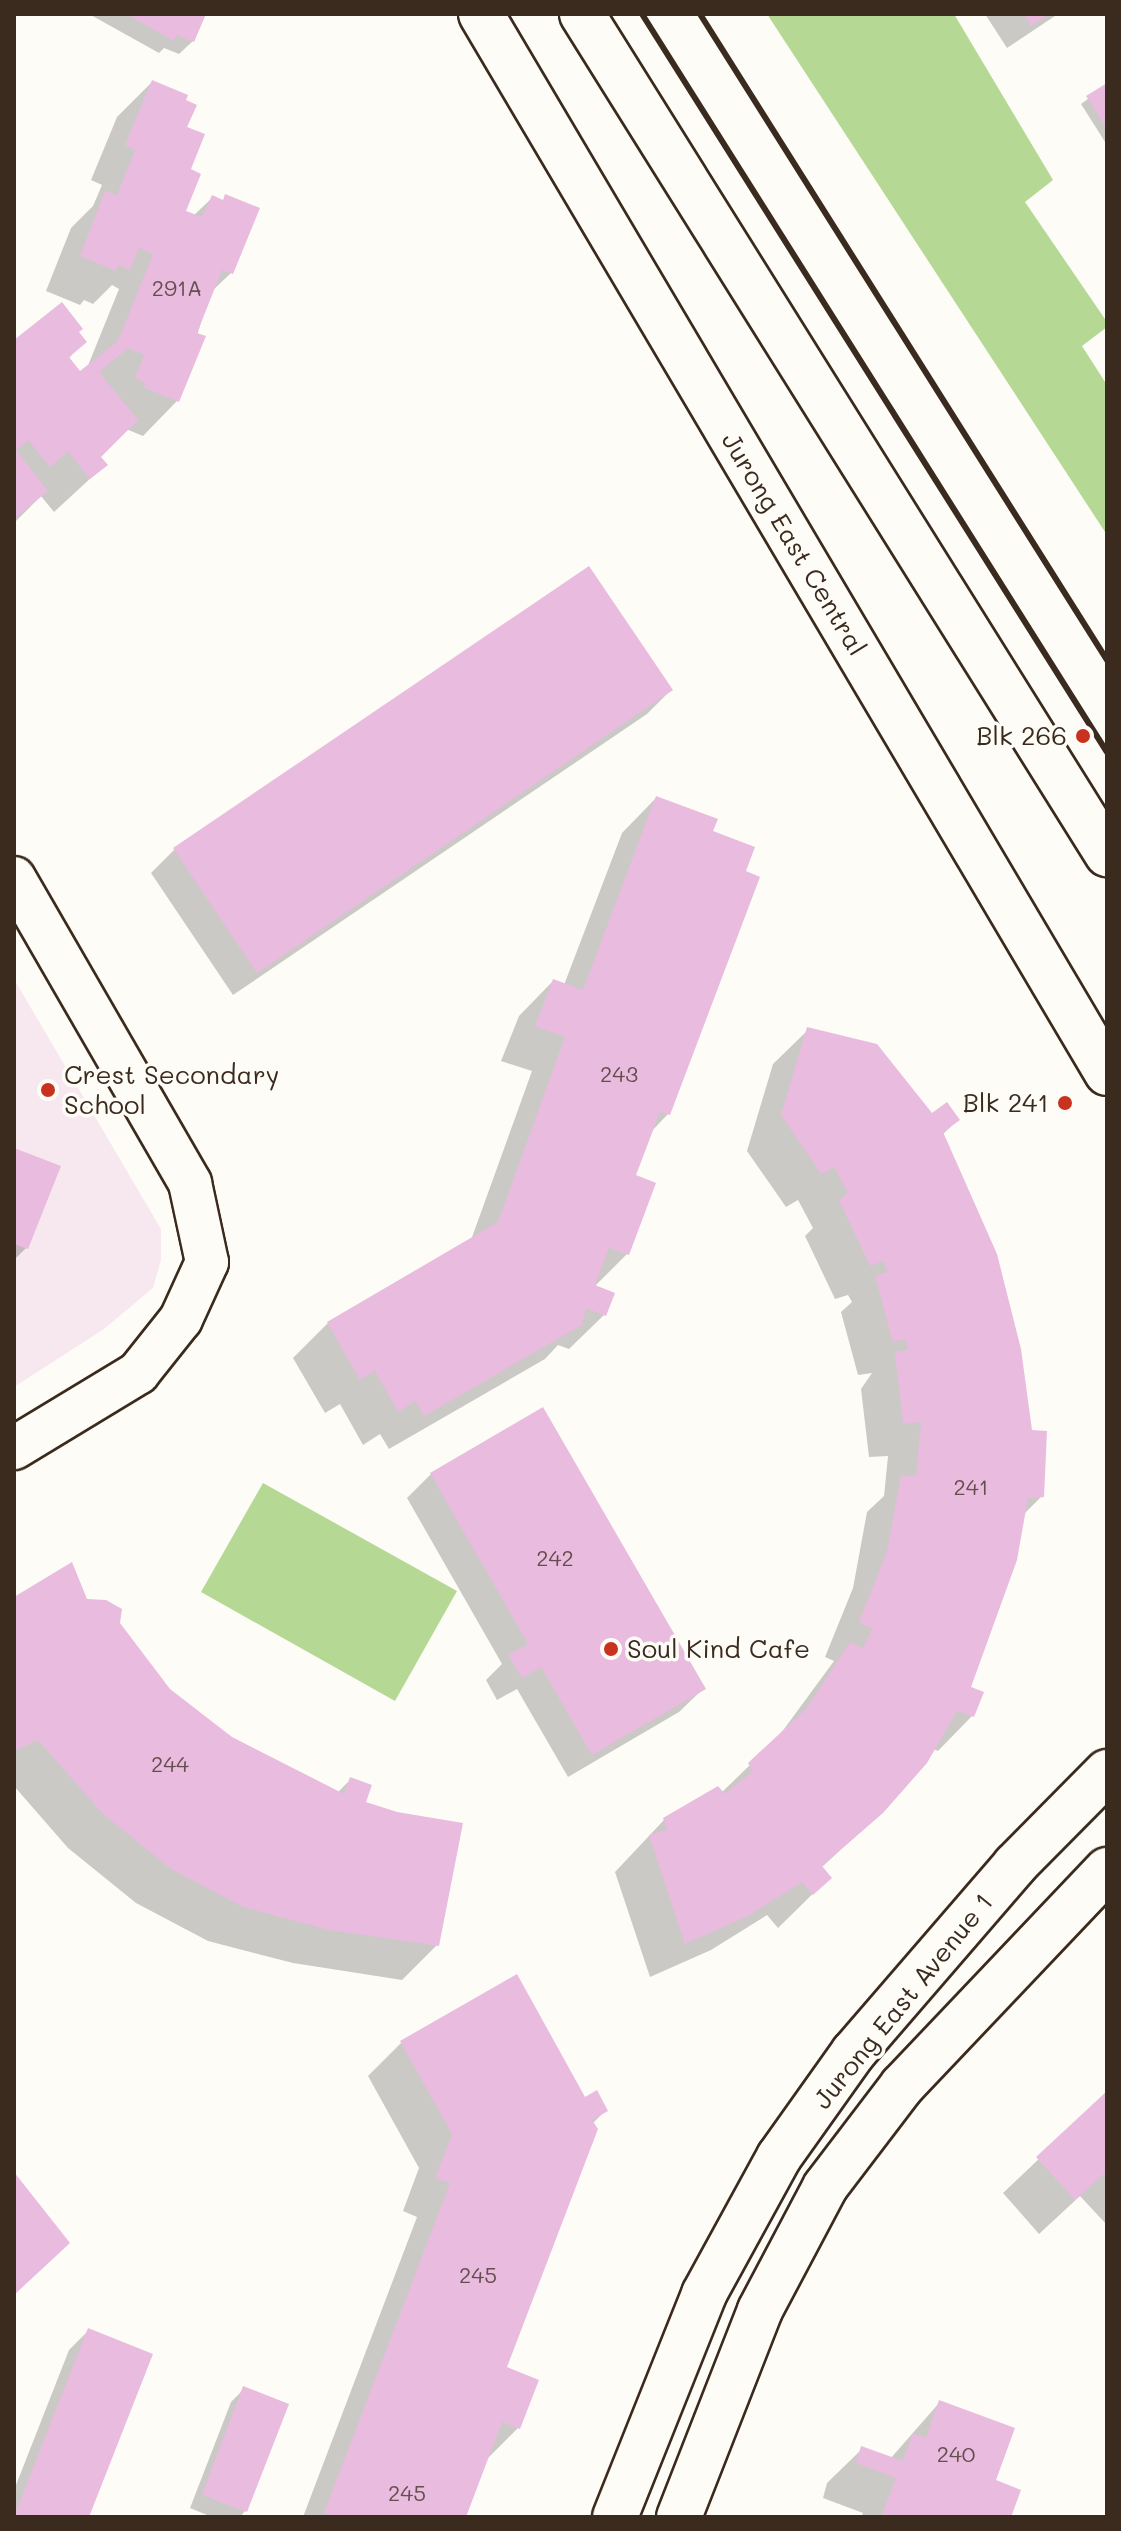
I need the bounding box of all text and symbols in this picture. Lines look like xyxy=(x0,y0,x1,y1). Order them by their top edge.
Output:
house number: 291A xyxy=(152,275,202,301)
street label: Jurong East Central xyxy=(715,427,873,661)
place label: Blk 266 xyxy=(976,720,1067,752)
marker: Blk 266 xyxy=(1074,727,1092,745)
place label: Crest Secondary School xyxy=(64,1059,279,1120)
house number: 243 xyxy=(600,1061,638,1087)
marker: Crest Secondary School xyxy=(39,1081,57,1099)
place label: Blk 241 xyxy=(963,1087,1049,1119)
marker: Blk 241 xyxy=(1056,1094,1074,1112)
house number: 241 xyxy=(953,1474,989,1500)
house number: 242 xyxy=(536,1545,574,1571)
place label: Soul Kind Cafe xyxy=(627,1633,810,1665)
marker: Soul Kind Cafe xyxy=(602,1640,620,1658)
house number: 244 xyxy=(151,1751,189,1777)
street label: Jurong East Avenue 1 xyxy=(806,1887,1000,2115)
house number: 245 xyxy=(459,2262,497,2288)
house number: 240 xyxy=(937,2441,975,2467)
house number: 245 xyxy=(388,2480,426,2506)

